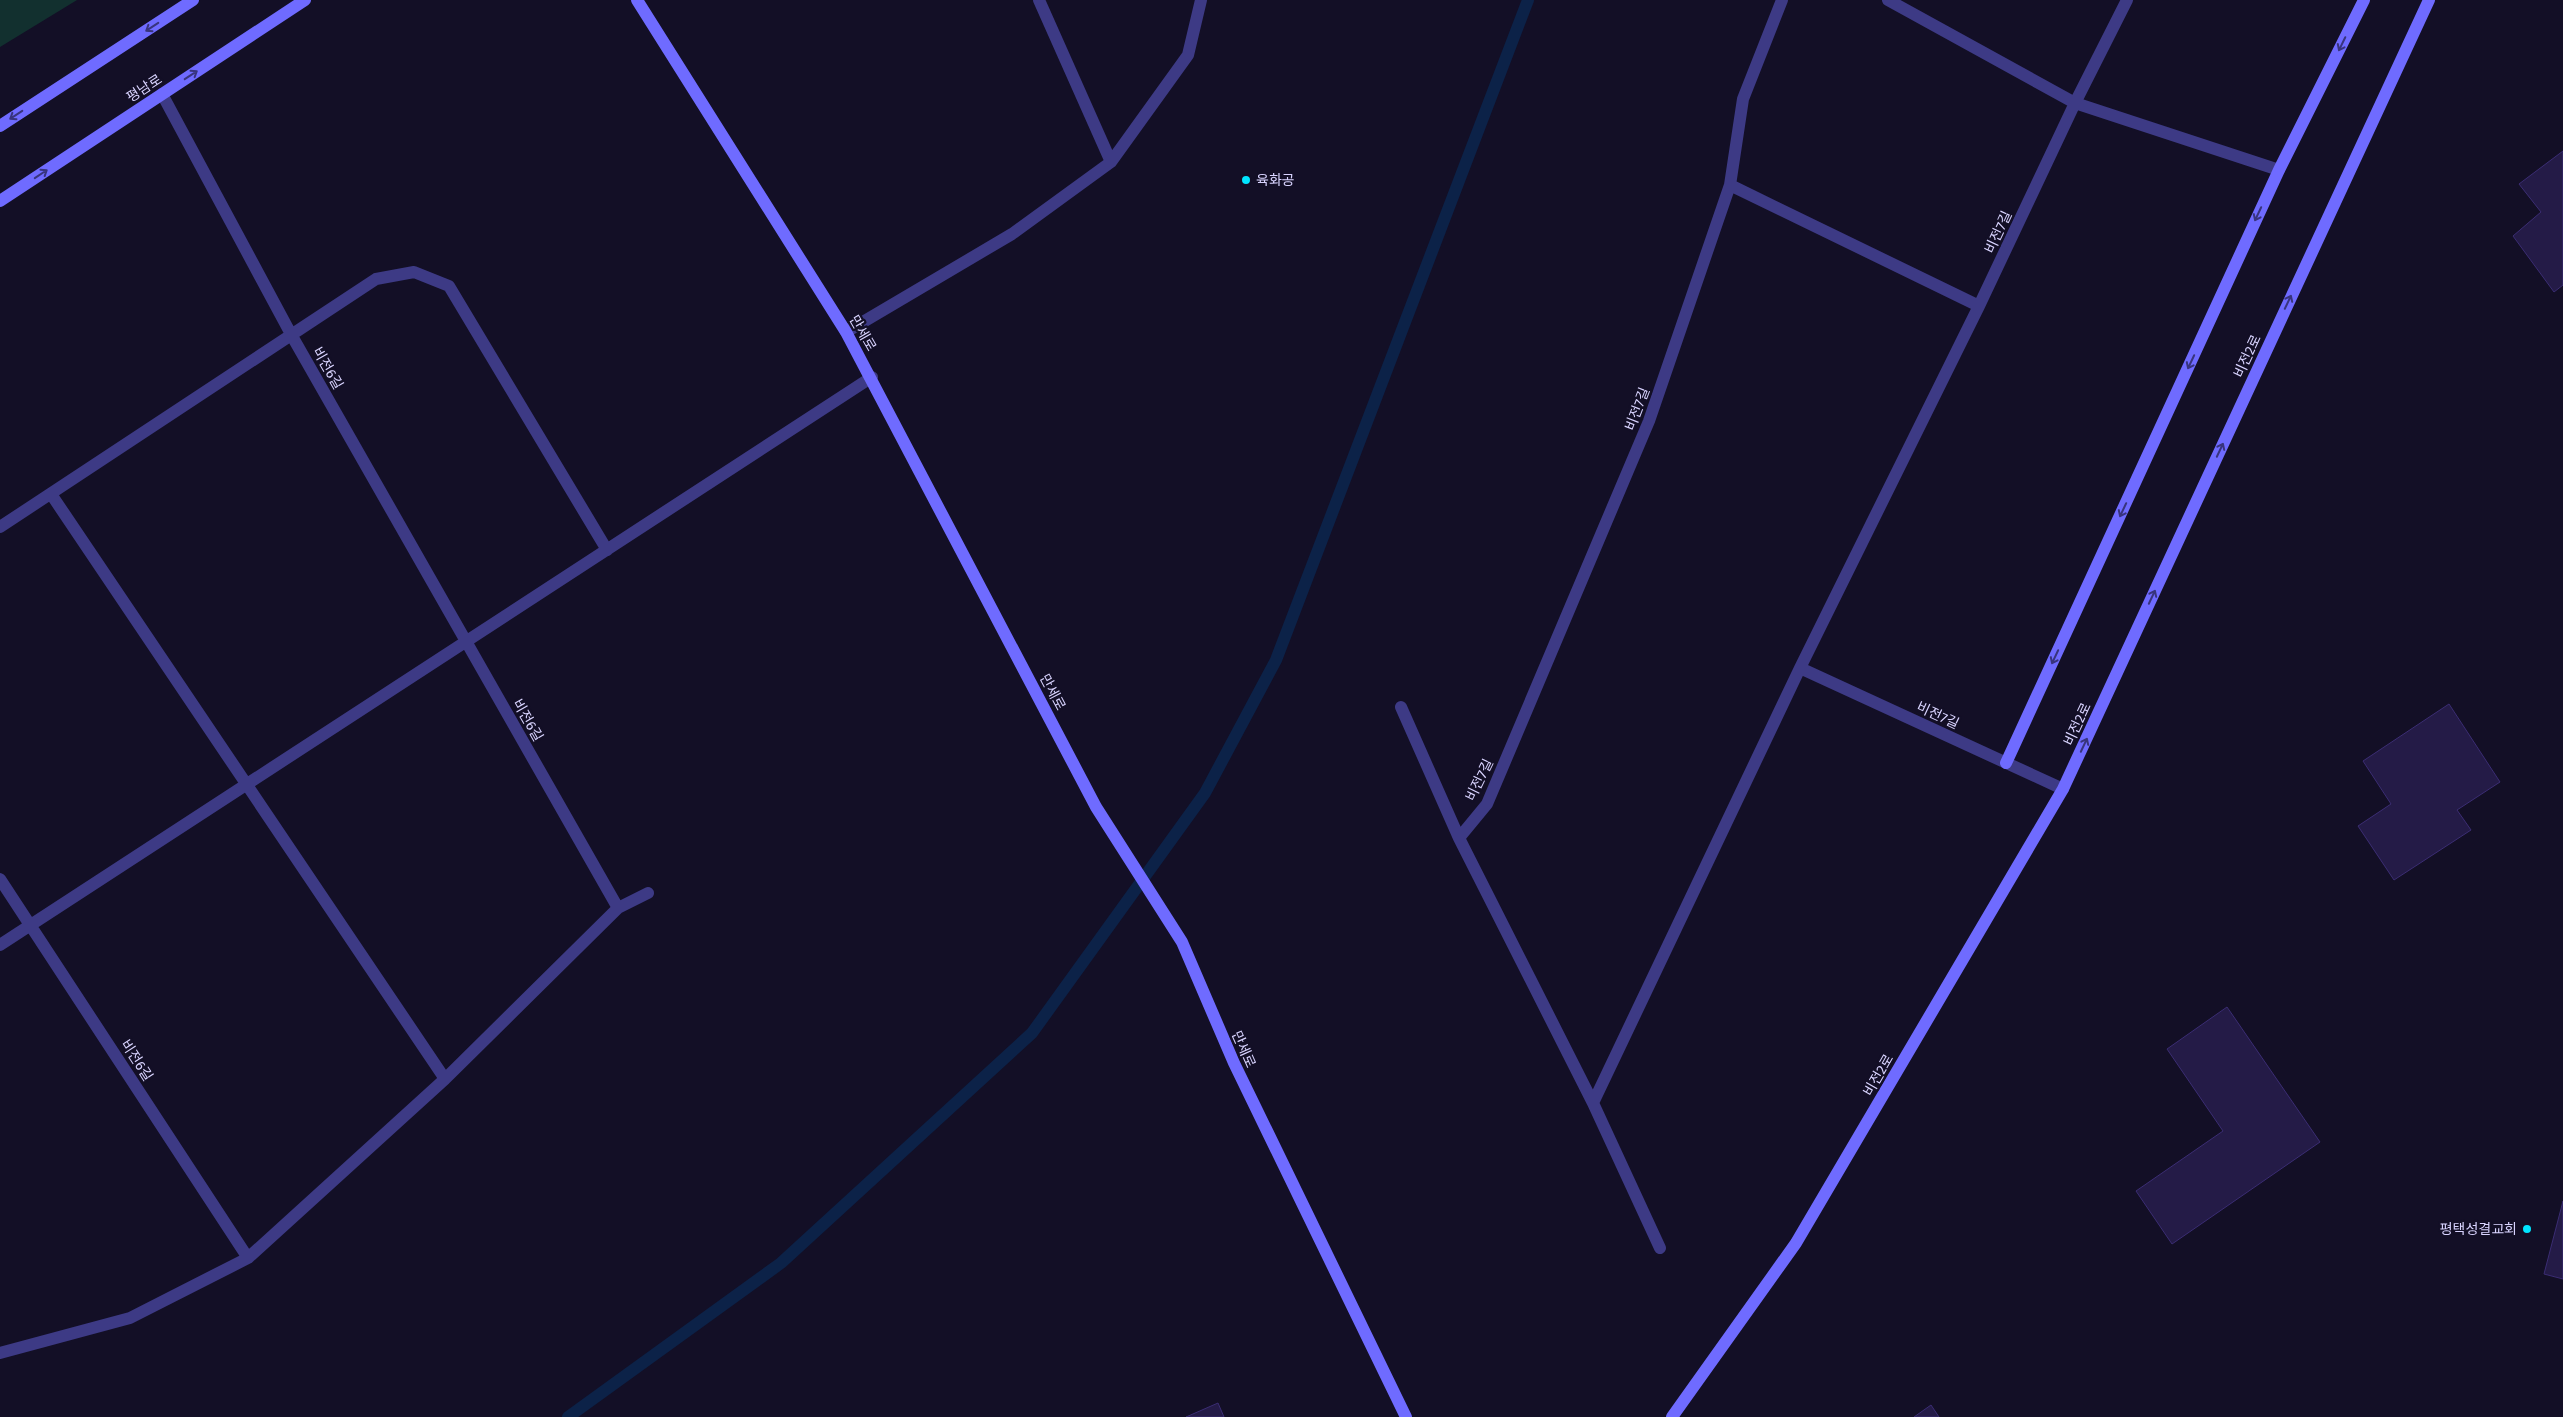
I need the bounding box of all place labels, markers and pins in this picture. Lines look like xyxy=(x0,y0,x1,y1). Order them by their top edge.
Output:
place label: 육화공 xyxy=(1256,172,1295,189)
marker: 육화공 xyxy=(1240,174,1252,186)
place label: 평택성결교회 xyxy=(2440,1221,2517,1238)
marker: 평택성결교회 xyxy=(2521,1223,2533,1235)

